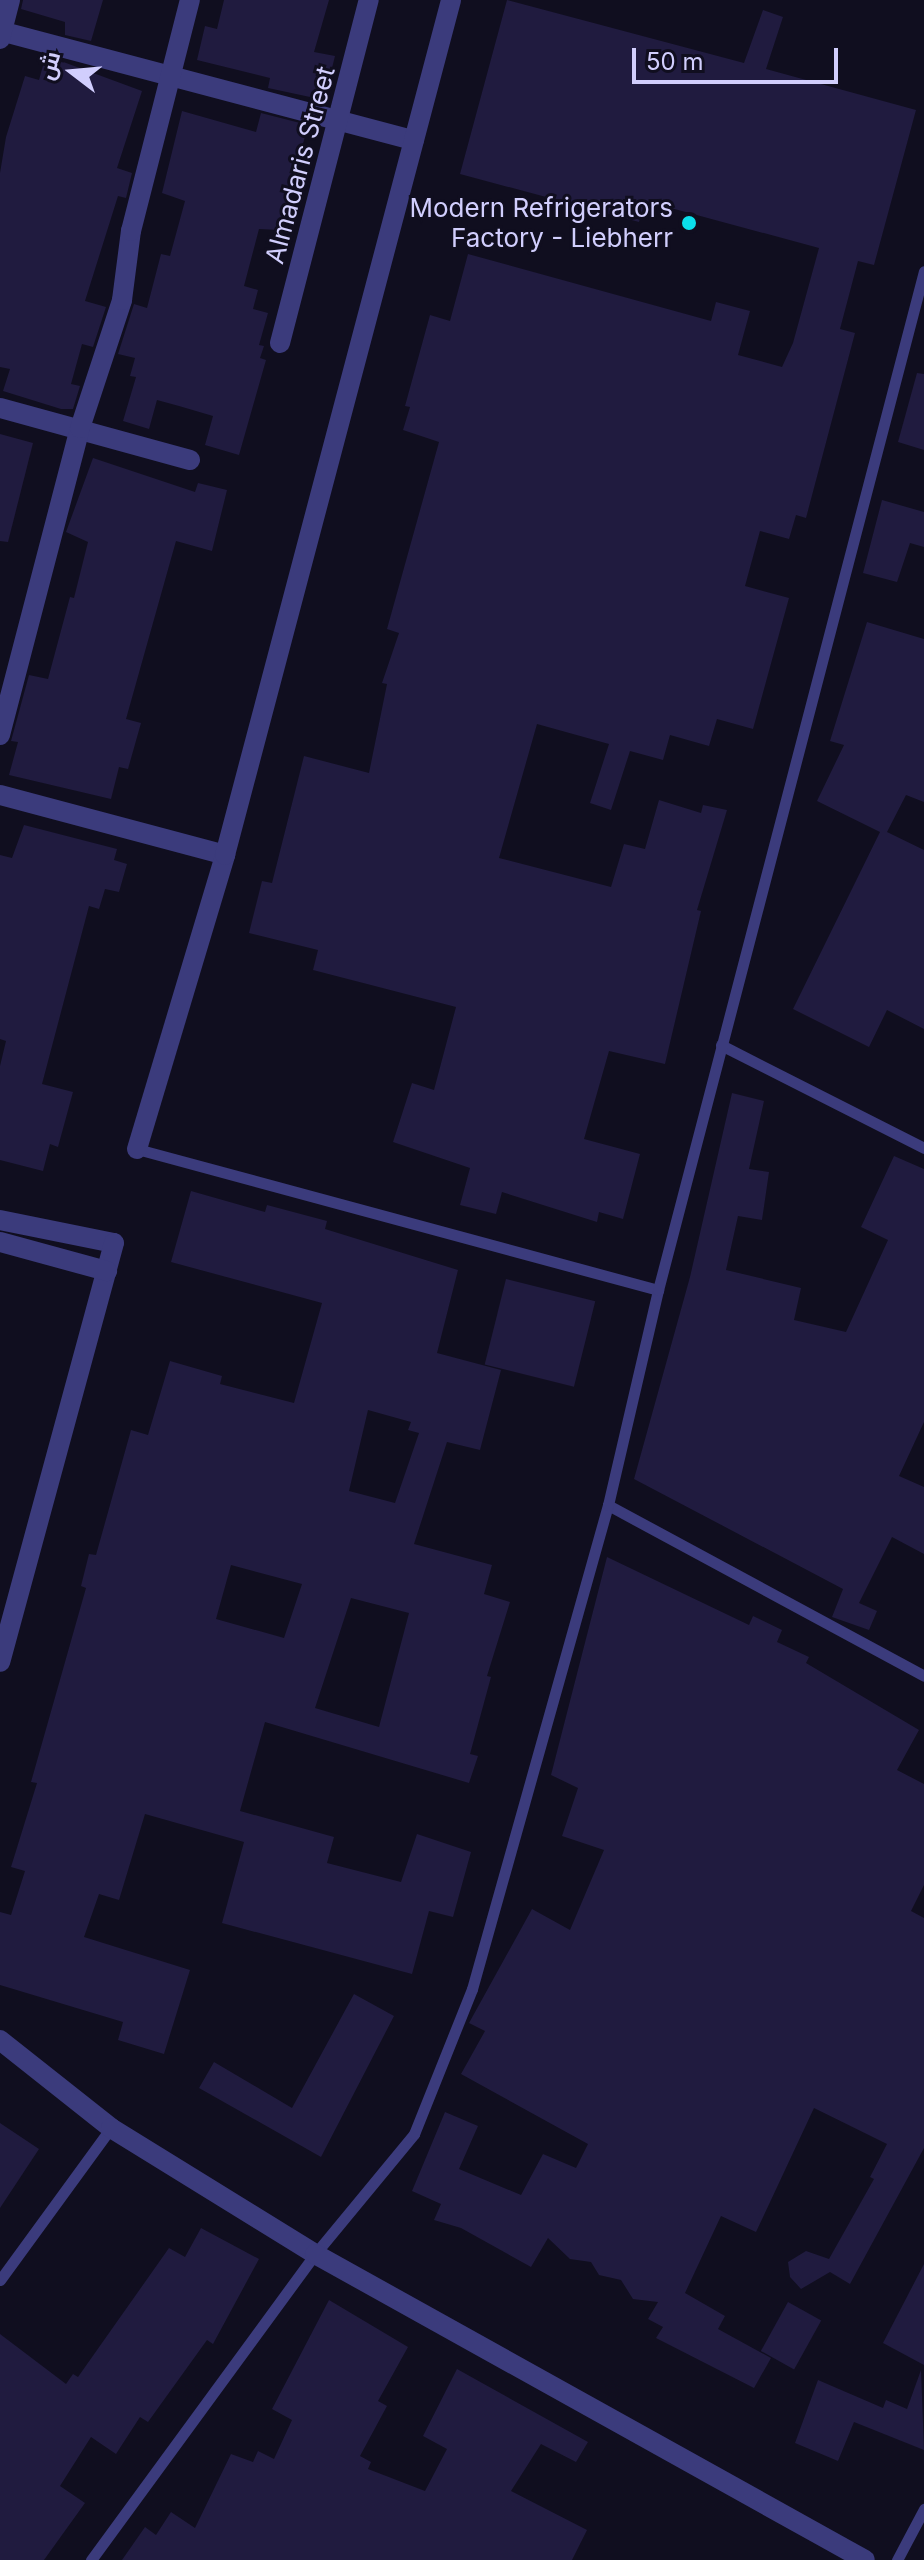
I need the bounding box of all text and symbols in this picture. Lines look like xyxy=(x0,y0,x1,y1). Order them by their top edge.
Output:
north arrow xyxy=(32,32,112,112)
scale bar xyxy=(636,32,842,82)
text: 50 m xyxy=(646,47,704,76)
text: ش xyxy=(33,48,65,83)
street label: Almadaris Street xyxy=(259,63,341,267)
place label: Modern Refrigerators Factory - Liebherr xyxy=(410,192,673,254)
marker: Modern Refrigerators Factory - Liebherr xyxy=(680,214,698,232)

